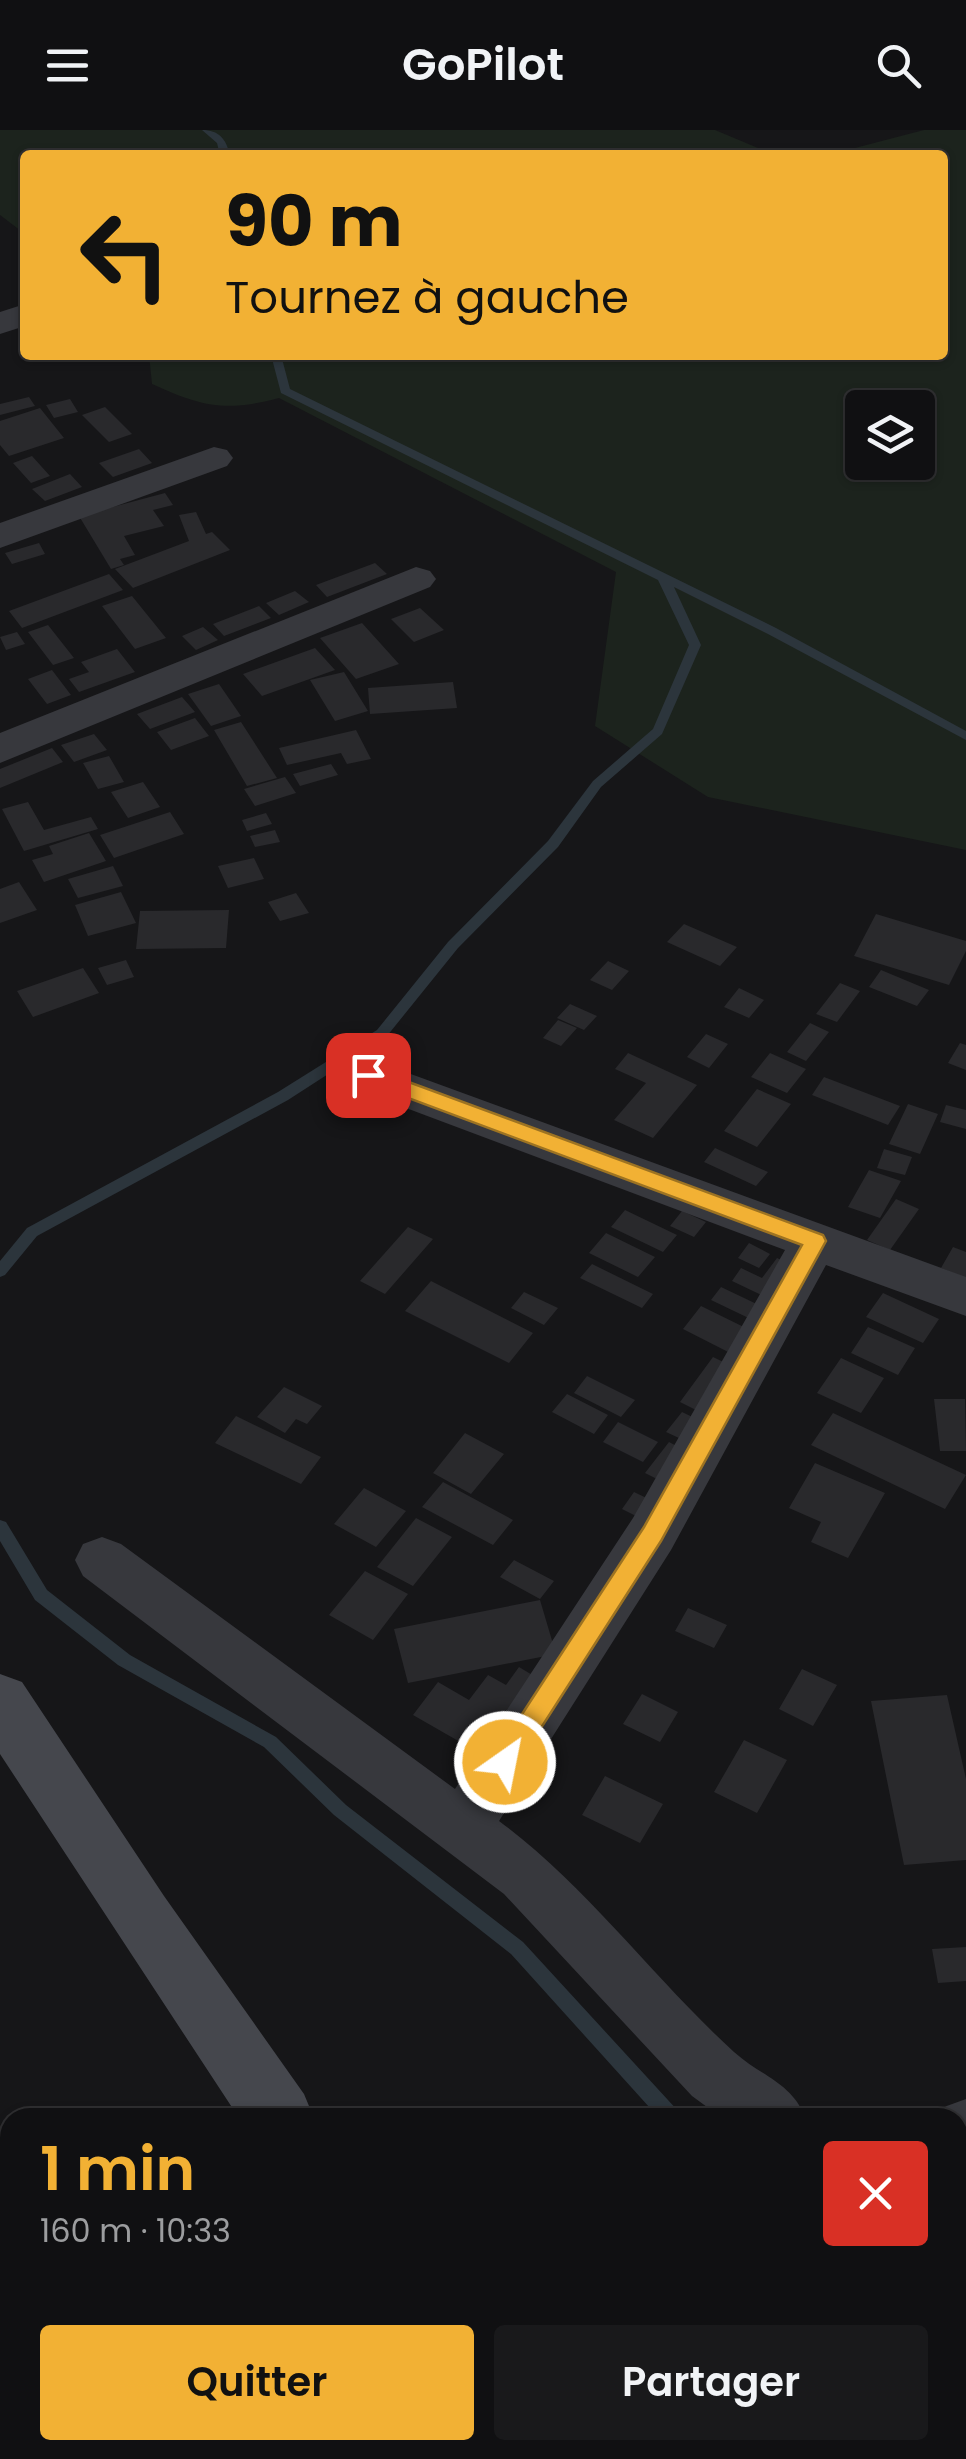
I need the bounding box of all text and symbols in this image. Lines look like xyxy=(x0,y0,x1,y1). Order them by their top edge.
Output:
text: GoPilot xyxy=(402,33,564,96)
icon: menu xyxy=(40,38,95,93)
icon: search xyxy=(871,38,926,93)
text: 90 m xyxy=(225,172,403,271)
icon: left xyxy=(60,190,190,320)
text: Tournez à gauche xyxy=(225,266,629,329)
map controls xyxy=(845,390,935,480)
button: layers xyxy=(845,390,935,480)
pin xyxy=(326,1033,411,1118)
icon: arrive xyxy=(341,1048,396,1103)
position arrow xyxy=(453,1710,557,1814)
text: 1 min xyxy=(40,2127,195,2211)
button: close xyxy=(823,2141,928,2246)
text: 160 m · 10:33 xyxy=(40,2208,231,2253)
button: Quitter xyxy=(40,2325,474,2440)
button: Partager xyxy=(494,2325,928,2440)

